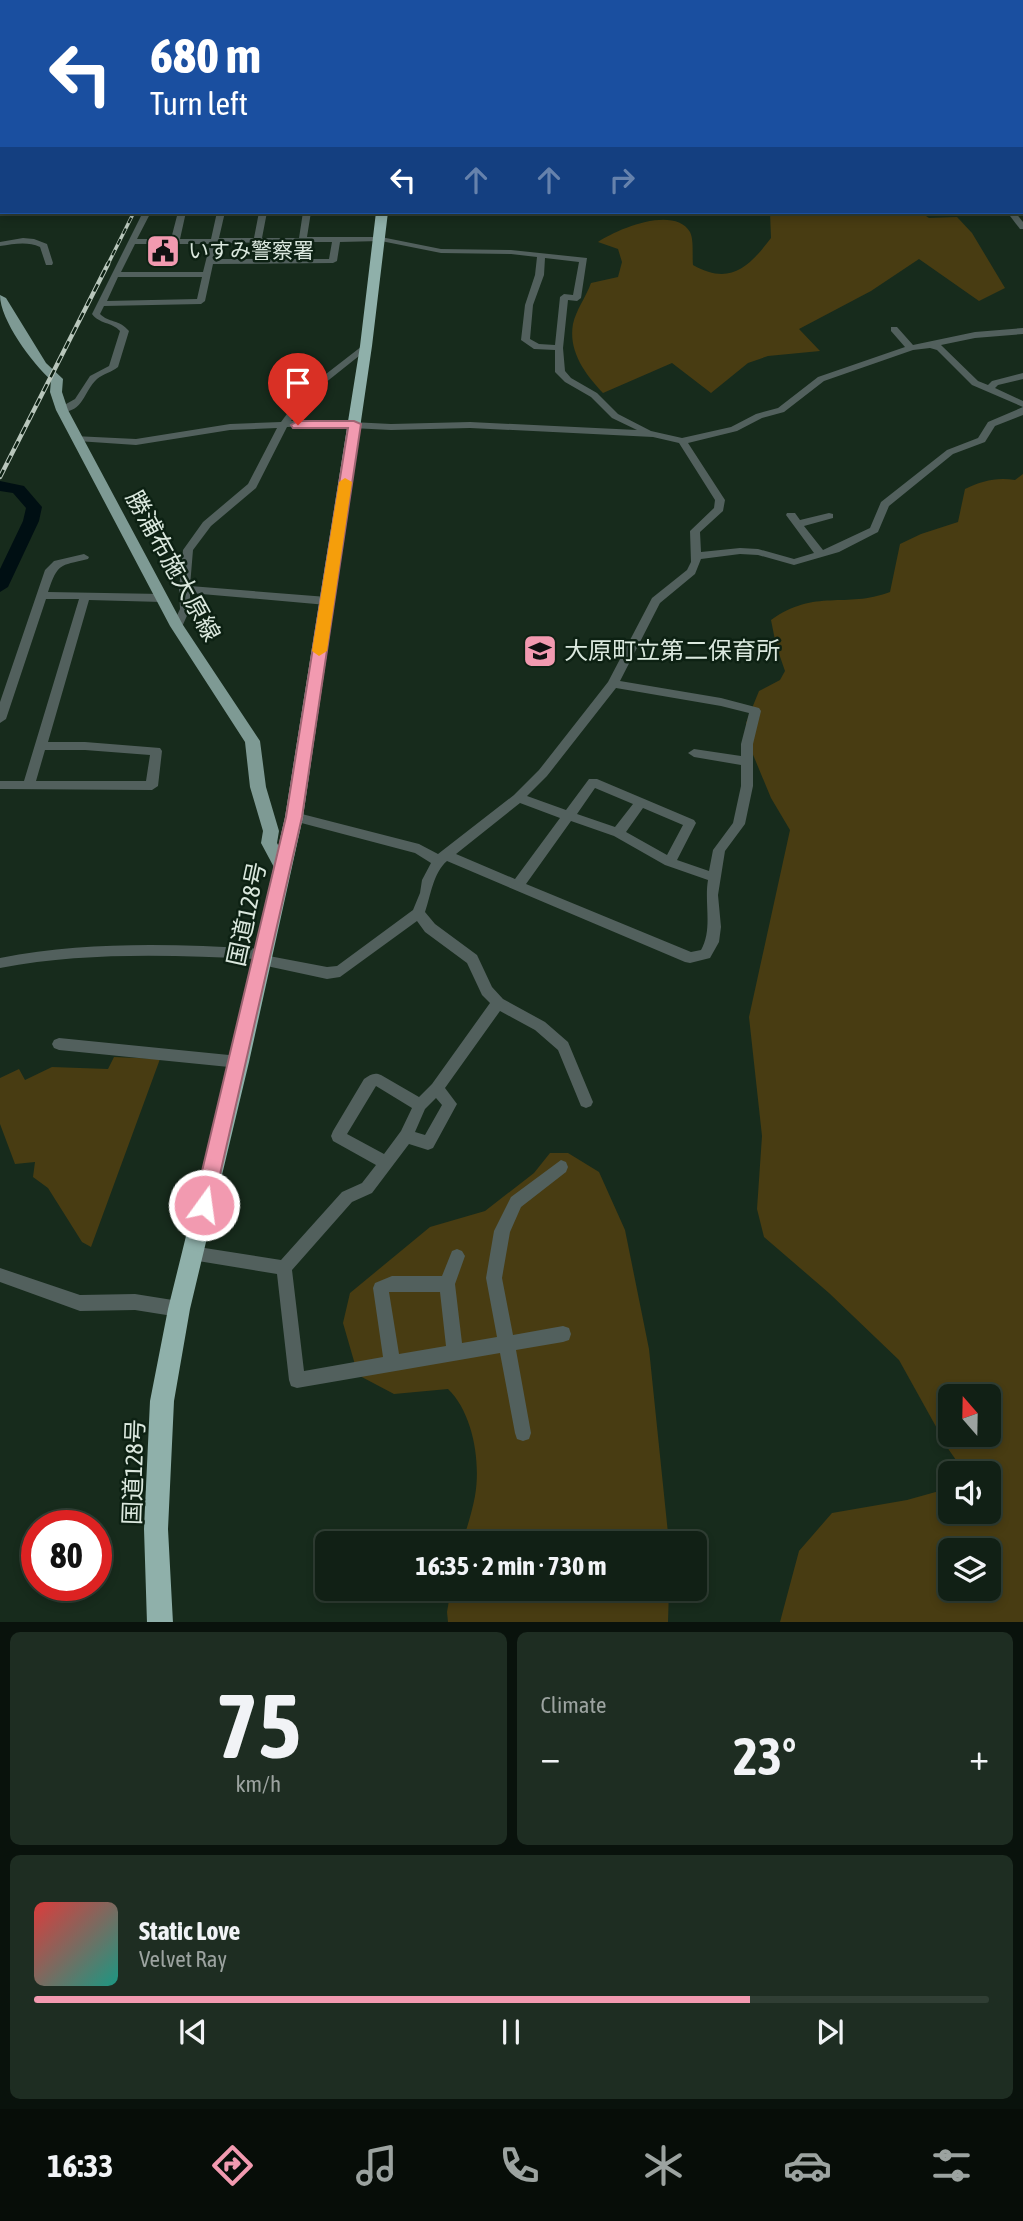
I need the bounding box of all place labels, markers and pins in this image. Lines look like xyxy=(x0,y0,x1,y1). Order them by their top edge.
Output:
public building icon: いすみ警察署 xyxy=(144,232,182,270)
place label: いすみ警察署 xyxy=(188,238,314,262)
pin xyxy=(268,353,328,425)
school or university icon: 大原町立第二保育所 xyxy=(521,632,559,670)
place label: 大原町立第二保育所 xyxy=(564,637,780,664)

